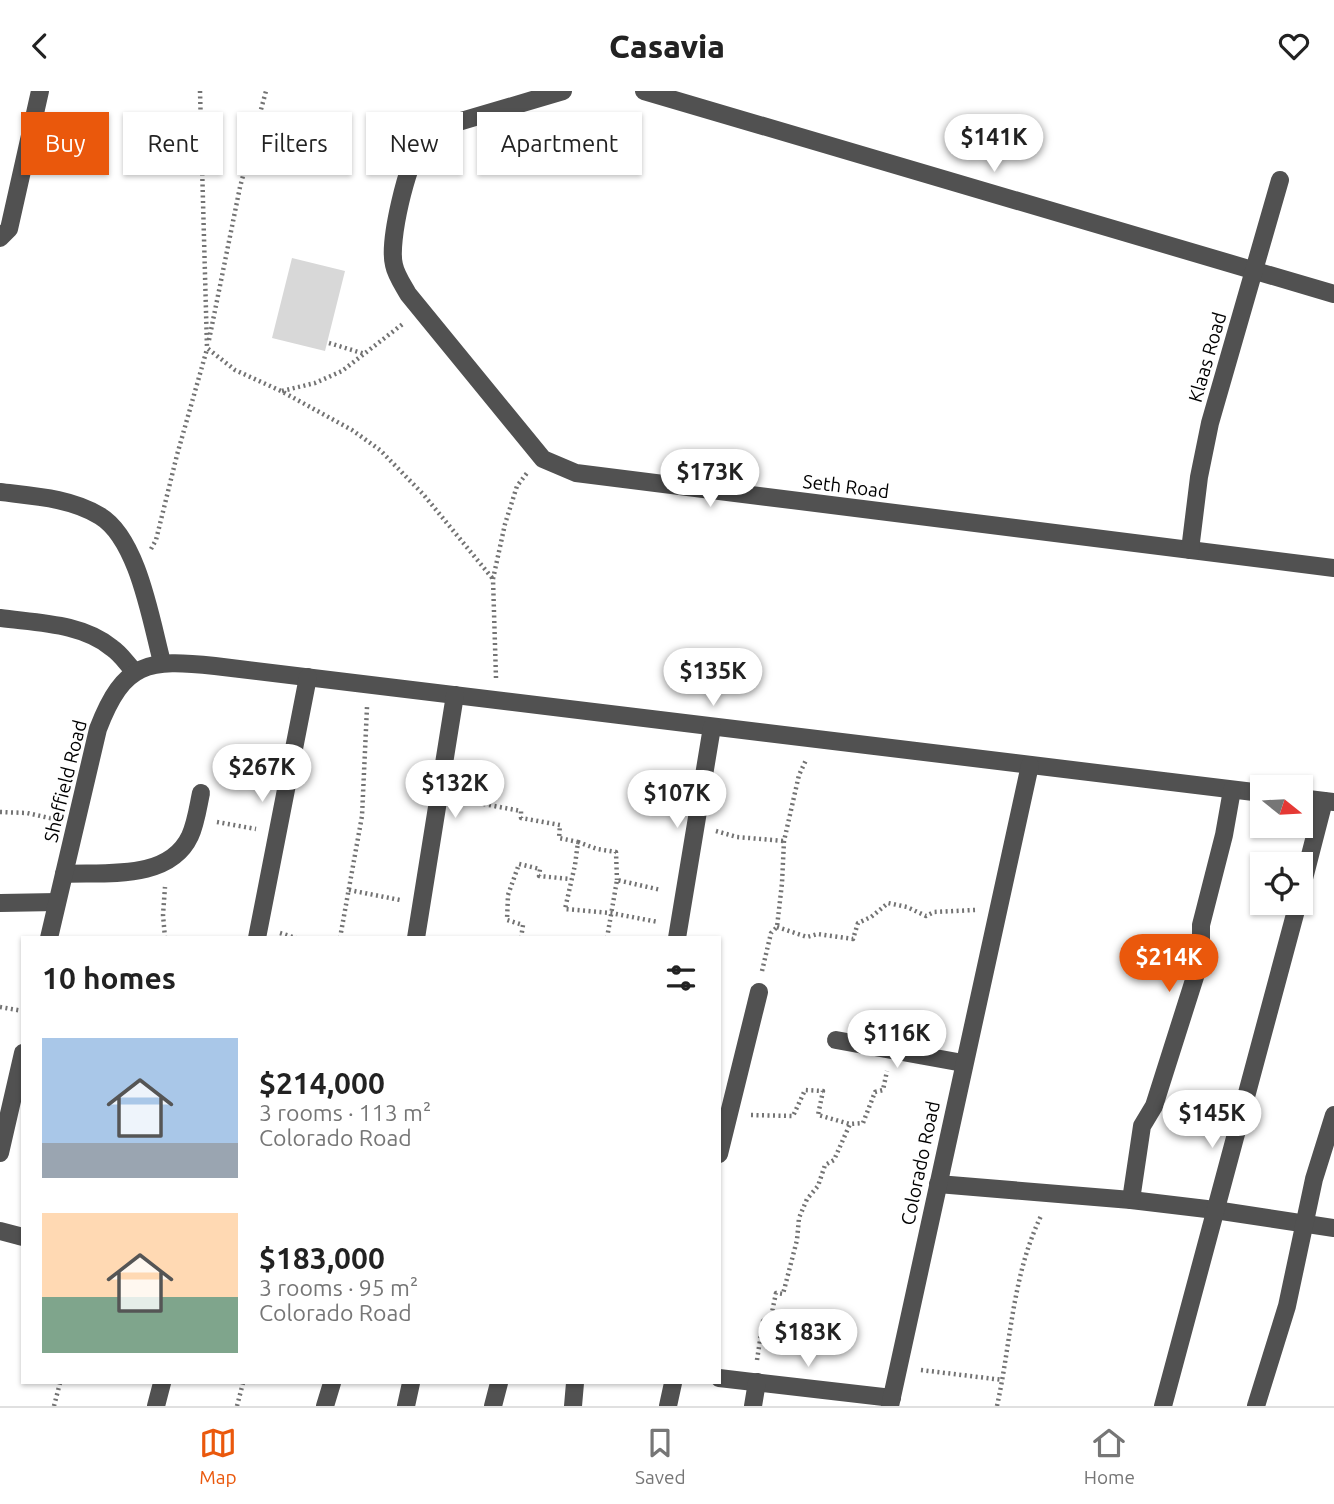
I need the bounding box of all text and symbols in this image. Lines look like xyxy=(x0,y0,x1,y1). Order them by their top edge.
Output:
icon: back xyxy=(21,27,59,65)
icon: heart xyxy=(1275,27,1313,65)
text: Casavia xyxy=(609,28,725,64)
chip: Buy xyxy=(21,112,109,175)
chip: Rent xyxy=(123,112,223,175)
chip: Filters xyxy=(237,112,352,175)
chip: New xyxy=(366,112,463,175)
chip: Apartment xyxy=(477,112,642,175)
pin: $141K xyxy=(945,115,1043,174)
text: $141K xyxy=(960,124,1028,149)
street label: Klaas Road xyxy=(1184,310,1230,404)
pin: $173K xyxy=(661,449,759,509)
text: $173K xyxy=(676,459,744,484)
street label: Seth Road xyxy=(802,470,890,502)
pin: $135K xyxy=(664,649,762,708)
text: $135K xyxy=(679,658,747,683)
street label: Sheffield Road xyxy=(39,718,91,844)
pin: $267K xyxy=(213,745,311,804)
text: $267K xyxy=(228,754,296,779)
pin: $132K xyxy=(406,761,504,820)
text: $132K xyxy=(421,770,489,795)
pin: $107K xyxy=(628,771,726,830)
north arrow xyxy=(1250,775,1312,838)
map controls xyxy=(1250,775,1313,915)
text: $107K xyxy=(643,780,711,805)
button: locate xyxy=(1250,852,1313,915)
pin: $214K xyxy=(1120,935,1218,994)
text: $214K xyxy=(1135,944,1203,969)
icon: filters xyxy=(662,959,700,997)
text: 10 homes xyxy=(42,961,176,995)
pin: $116K xyxy=(848,1011,946,1070)
text: $116K xyxy=(863,1020,931,1045)
icon: home xyxy=(98,1066,182,1150)
text: $214,000 xyxy=(259,1066,385,1100)
pin: $145K xyxy=(1163,1091,1261,1150)
street label: Colorado Road xyxy=(896,1099,944,1227)
text: 3 rooms · 113 m² xyxy=(259,1100,431,1125)
text: $145K xyxy=(1178,1100,1246,1125)
text: Colorado Road xyxy=(259,1125,412,1150)
icon: home xyxy=(98,1241,182,1325)
text: $183,000 xyxy=(259,1241,385,1275)
text: 3 rooms · 95 m² xyxy=(259,1275,418,1300)
text: Colorado Road xyxy=(259,1300,412,1325)
pin: $183K xyxy=(759,1309,857,1369)
text: $183K xyxy=(774,1319,842,1344)
tab: Map xyxy=(199,1424,237,1488)
tab: Saved xyxy=(635,1424,686,1488)
tab: Home xyxy=(1084,1424,1135,1488)

